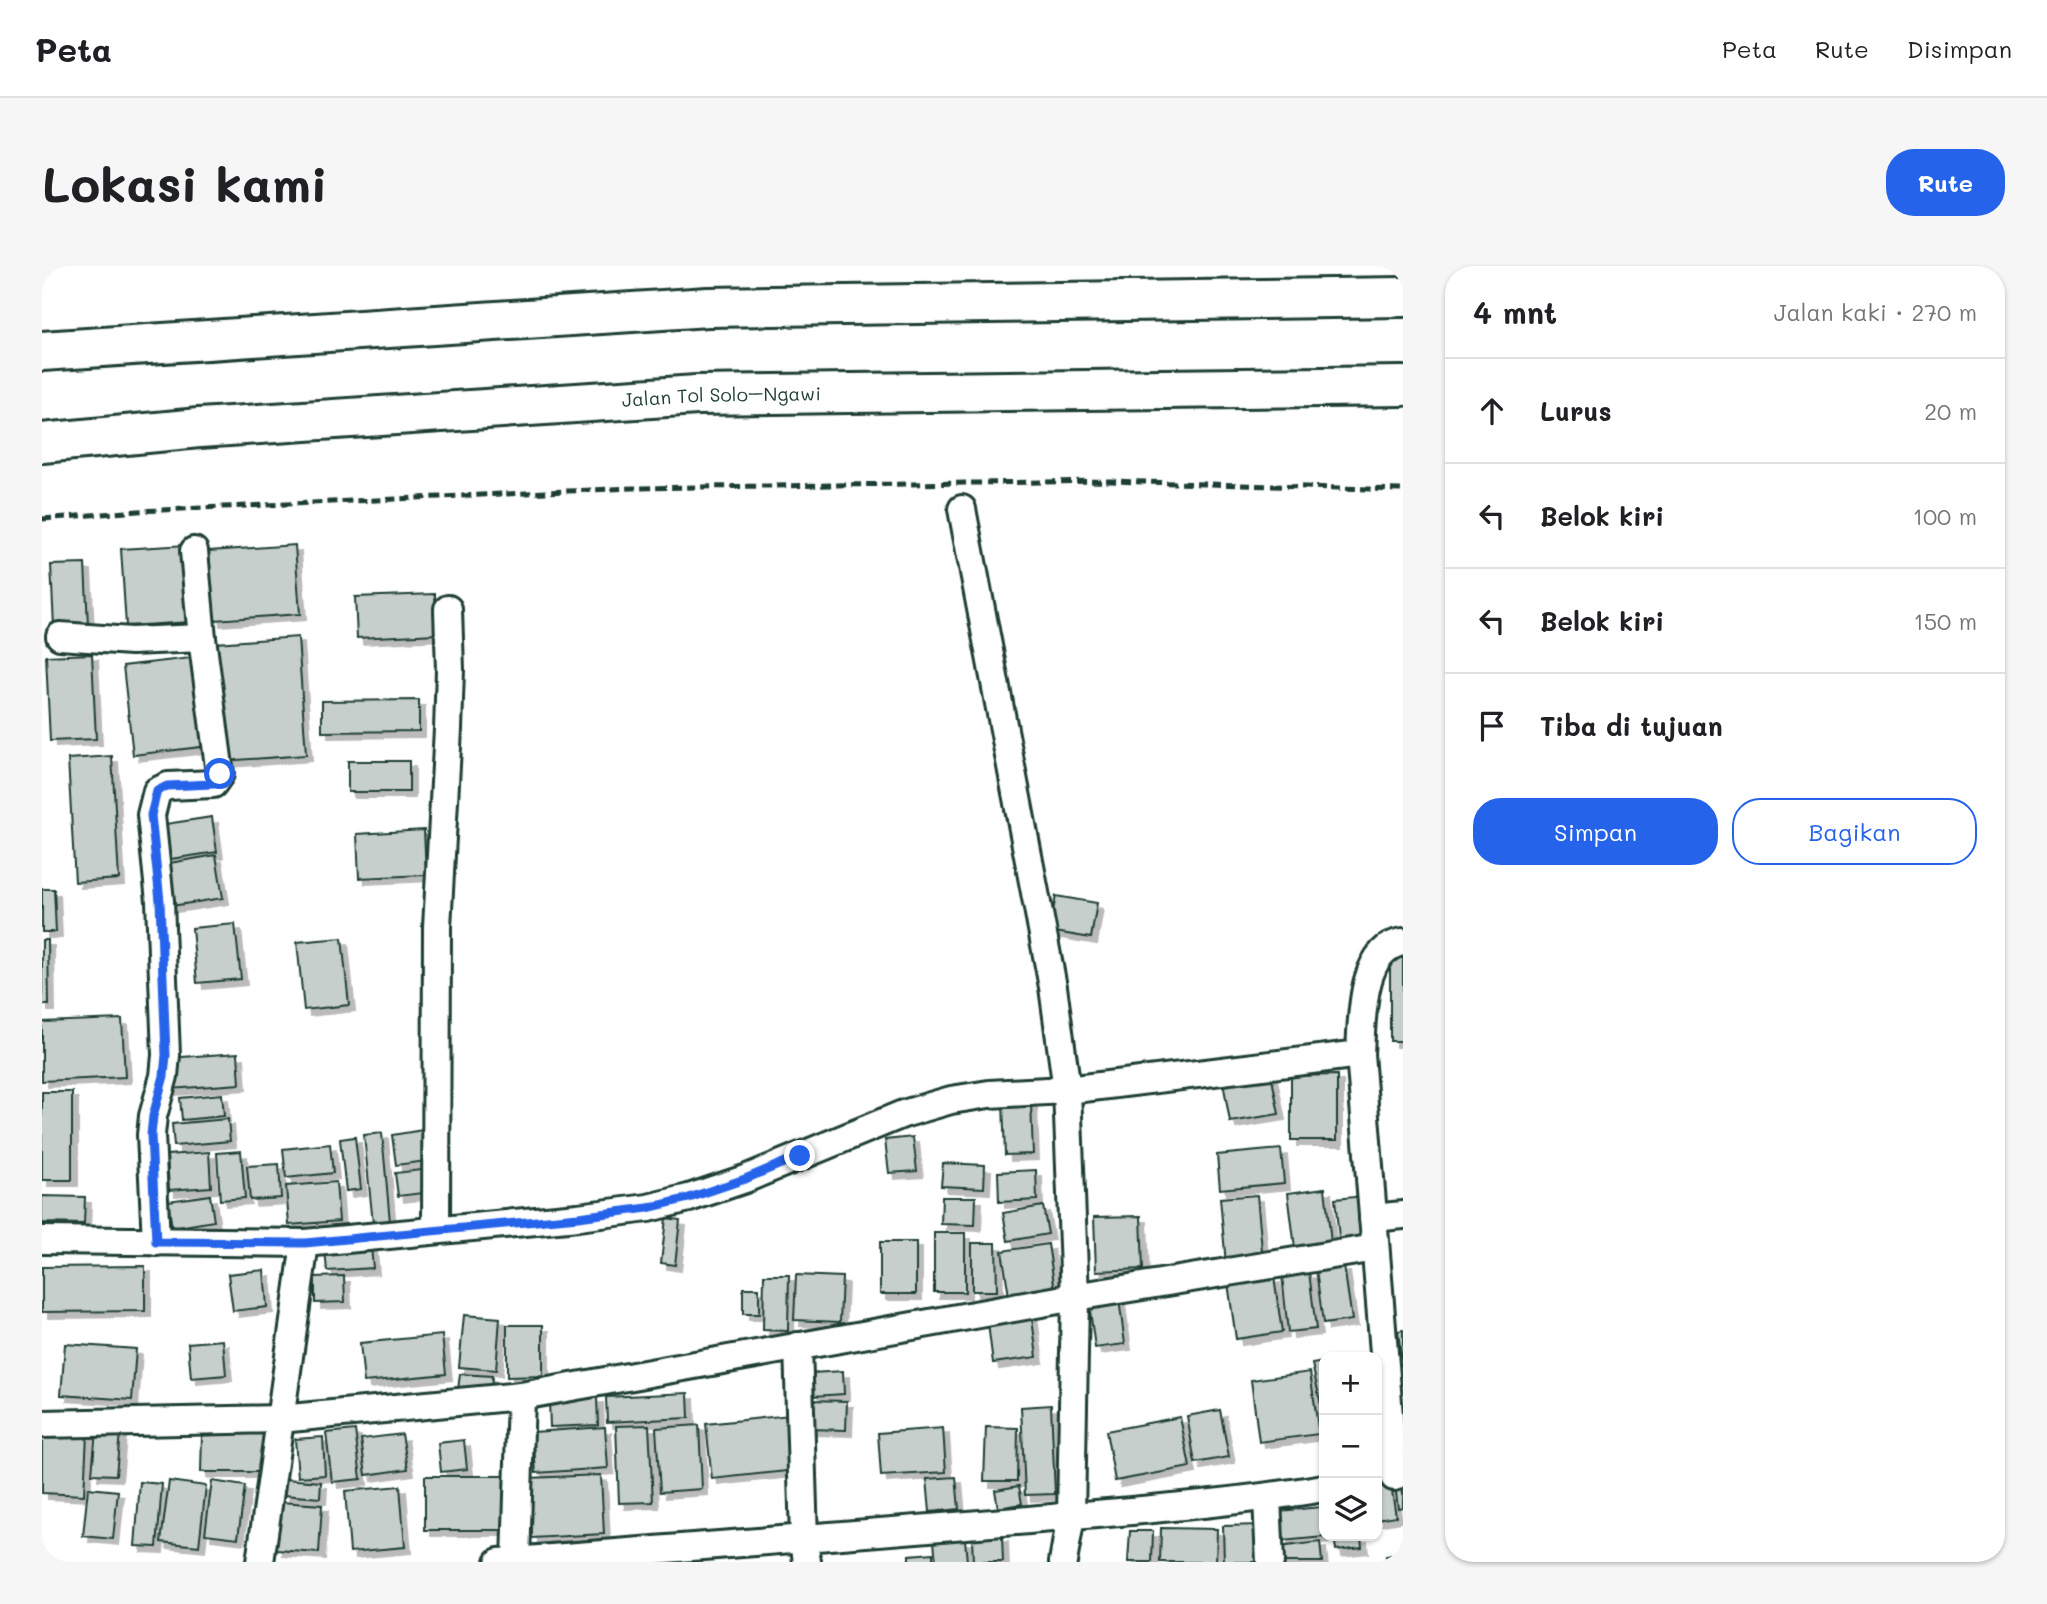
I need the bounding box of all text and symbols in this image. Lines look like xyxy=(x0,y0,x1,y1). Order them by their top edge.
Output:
text: Peta xyxy=(35,27,112,70)
text: Peta xyxy=(1722,33,1777,64)
text: Rute xyxy=(1815,33,1869,64)
text: Disimpan xyxy=(1907,33,2012,64)
button: Rute xyxy=(1886,149,2005,216)
text: Lokasi kami xyxy=(42,151,328,214)
text: 4 mnt xyxy=(1473,292,1557,332)
text: Jalan kaki · 270 m xyxy=(1774,297,1977,327)
street label: Jalan Tol Solo–Ngawi xyxy=(621,380,821,412)
icon: ahead xyxy=(1473,392,1511,430)
text: Lurus xyxy=(1540,394,1612,428)
text: 20 m xyxy=(1924,396,1977,426)
icon: left xyxy=(1473,497,1511,535)
text: Belok kiri xyxy=(1540,499,1664,533)
text: 100 m xyxy=(1913,501,1977,531)
icon: left xyxy=(1473,602,1511,640)
text: Belok kiri xyxy=(1540,604,1664,638)
text: 150 m xyxy=(1913,606,1977,636)
icon: arrive xyxy=(1473,707,1511,745)
text: Tiba di tujuan xyxy=(1540,709,1723,743)
route start xyxy=(204,758,235,789)
button: Simpan xyxy=(1473,798,1718,865)
button: Bagikan xyxy=(1732,798,1977,865)
route end xyxy=(784,1140,815,1171)
map controls xyxy=(1319,1352,1382,1541)
button: + xyxy=(1319,1352,1382,1415)
button: − xyxy=(1319,1415,1382,1478)
button: layers xyxy=(1319,1478,1382,1541)

